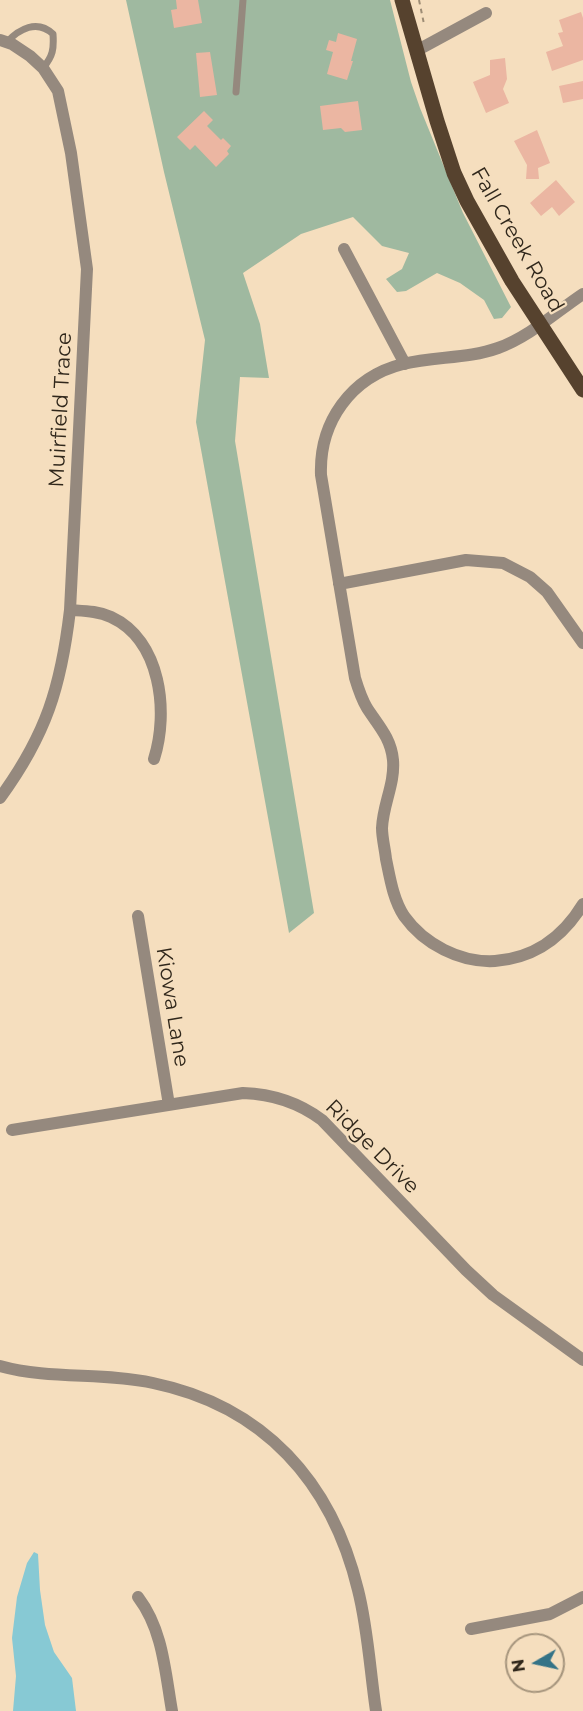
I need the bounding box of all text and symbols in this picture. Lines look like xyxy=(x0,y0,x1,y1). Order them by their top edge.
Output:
street label: Fall Creek Road xyxy=(465,163,569,317)
street label: Muirfield Trace xyxy=(44,332,78,488)
street label: Kiowa Lane xyxy=(150,945,194,1069)
street label: Ridge Drive xyxy=(320,1095,424,1199)
north arrow xyxy=(505,1633,565,1693)
text: N xyxy=(508,1658,529,1673)

